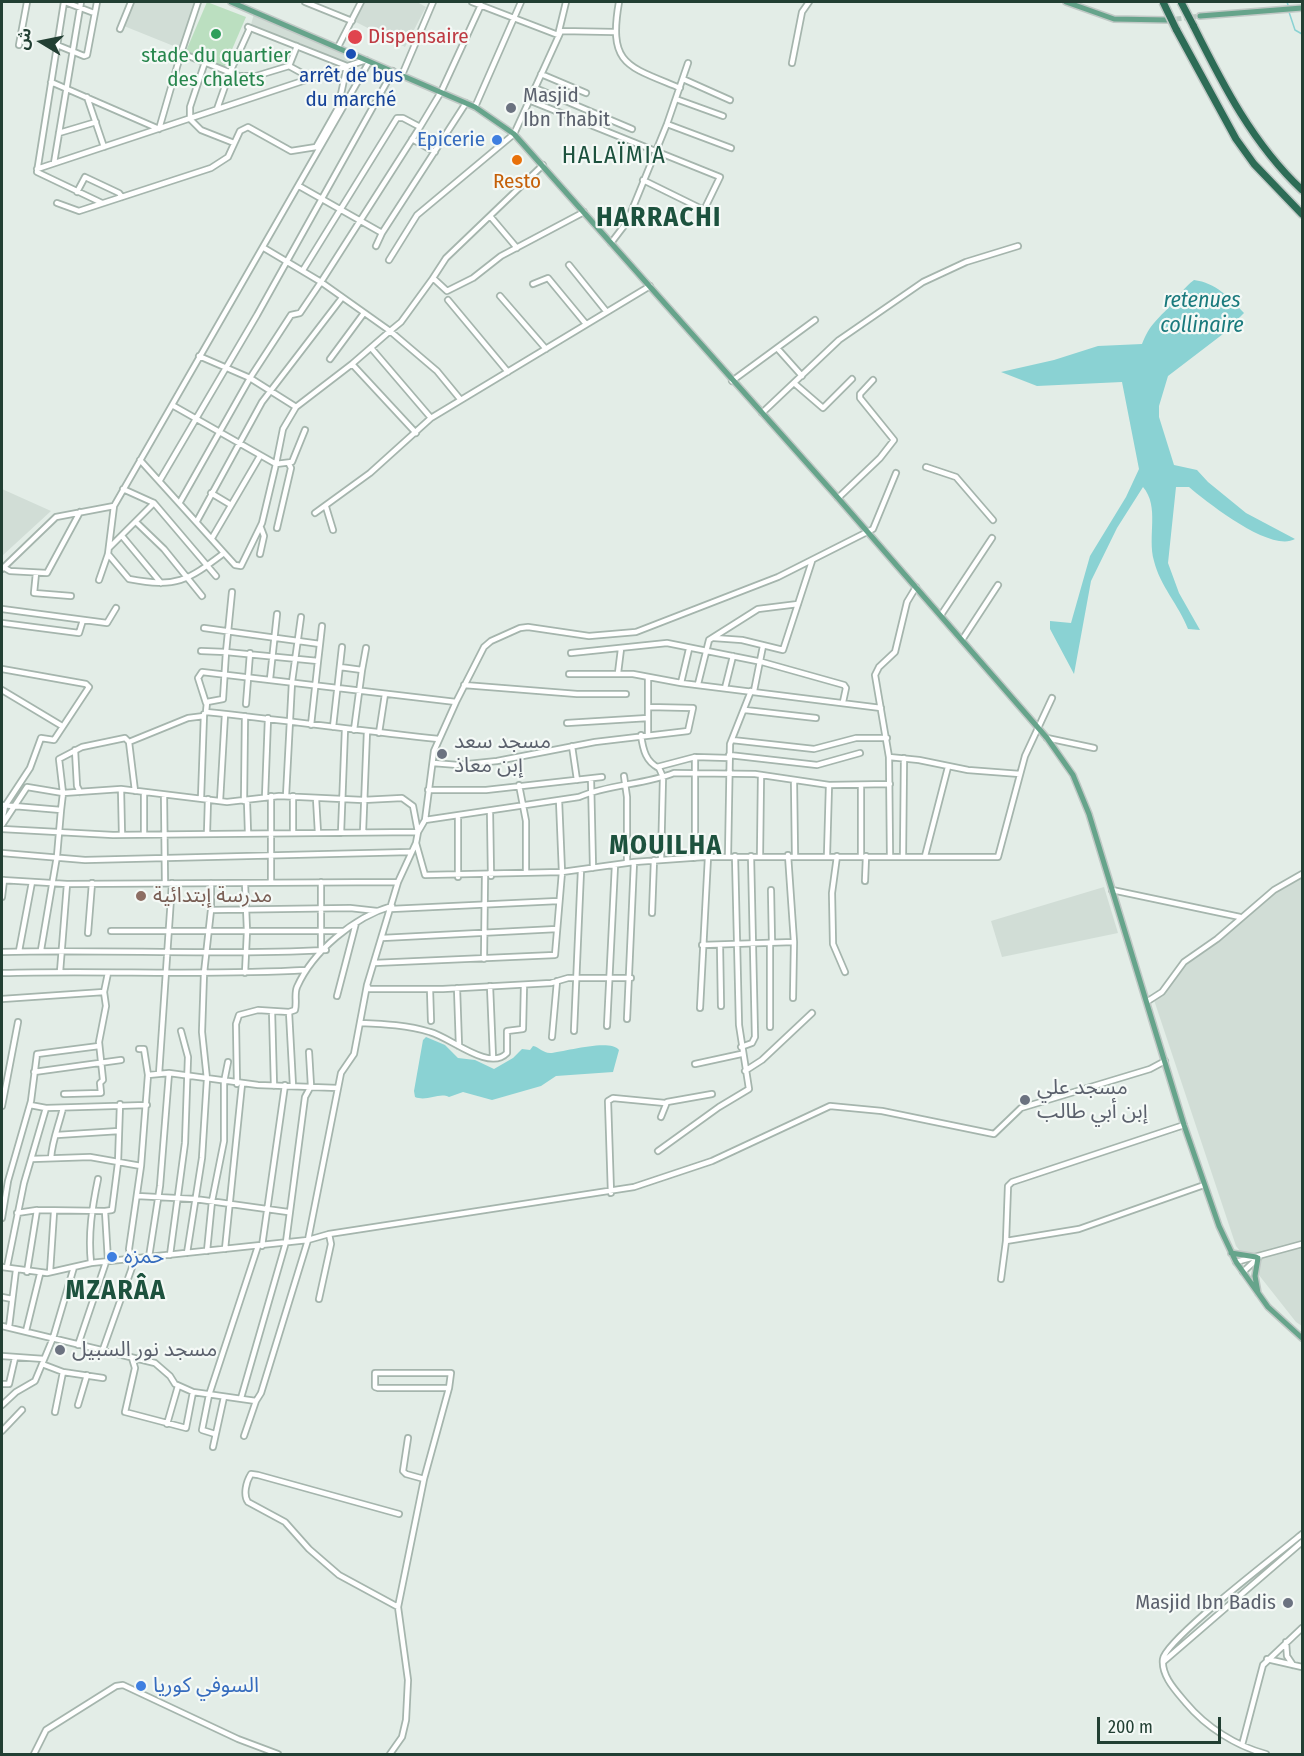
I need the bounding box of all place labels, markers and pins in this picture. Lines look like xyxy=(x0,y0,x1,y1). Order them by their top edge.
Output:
place label: Dispensaire xyxy=(368,24,469,50)
marker: stade du quartier des chalets xyxy=(209,27,223,41)
marker: Dispensaire xyxy=(346,28,364,46)
place label: stade du quartier des chalets xyxy=(141,43,291,93)
marker: arrêt de bus du marché xyxy=(344,47,358,61)
place label: arrêt de bus du marché xyxy=(299,63,403,113)
place label: Masjid Ibn Thabit xyxy=(523,83,610,133)
marker: Masjid Ibn Thabit xyxy=(504,101,518,115)
place label: Epicerie xyxy=(417,127,485,153)
marker: Epicerie xyxy=(490,133,504,147)
marker: Resto xyxy=(510,153,524,167)
place label: Resto xyxy=(493,169,541,195)
place label: مسجد سعد إبن معاذ xyxy=(454,729,551,779)
marker: مسجد سعد إبن معاذ xyxy=(435,747,449,761)
place label: مدرسة إبتدائية xyxy=(153,883,272,909)
marker: مدرسة إبتدائية xyxy=(134,889,148,903)
place label: مسجد علي إبن أبي طالب xyxy=(1037,1075,1148,1125)
marker: مسجد علي إبن أبي طالب xyxy=(1018,1093,1032,1107)
place label: حمزه xyxy=(124,1244,164,1270)
marker: حمزه xyxy=(105,1250,119,1264)
place label: مسجد نور السبيل xyxy=(72,1337,217,1363)
marker: مسجد نور السبيل xyxy=(53,1343,67,1357)
place label: Masjid Ibn Badis xyxy=(1135,1590,1276,1616)
marker: Masjid Ibn Badis xyxy=(1281,1596,1295,1610)
place label: السوفي كوريا xyxy=(153,1673,259,1699)
marker: السوفي كوريا xyxy=(134,1679,148,1693)

